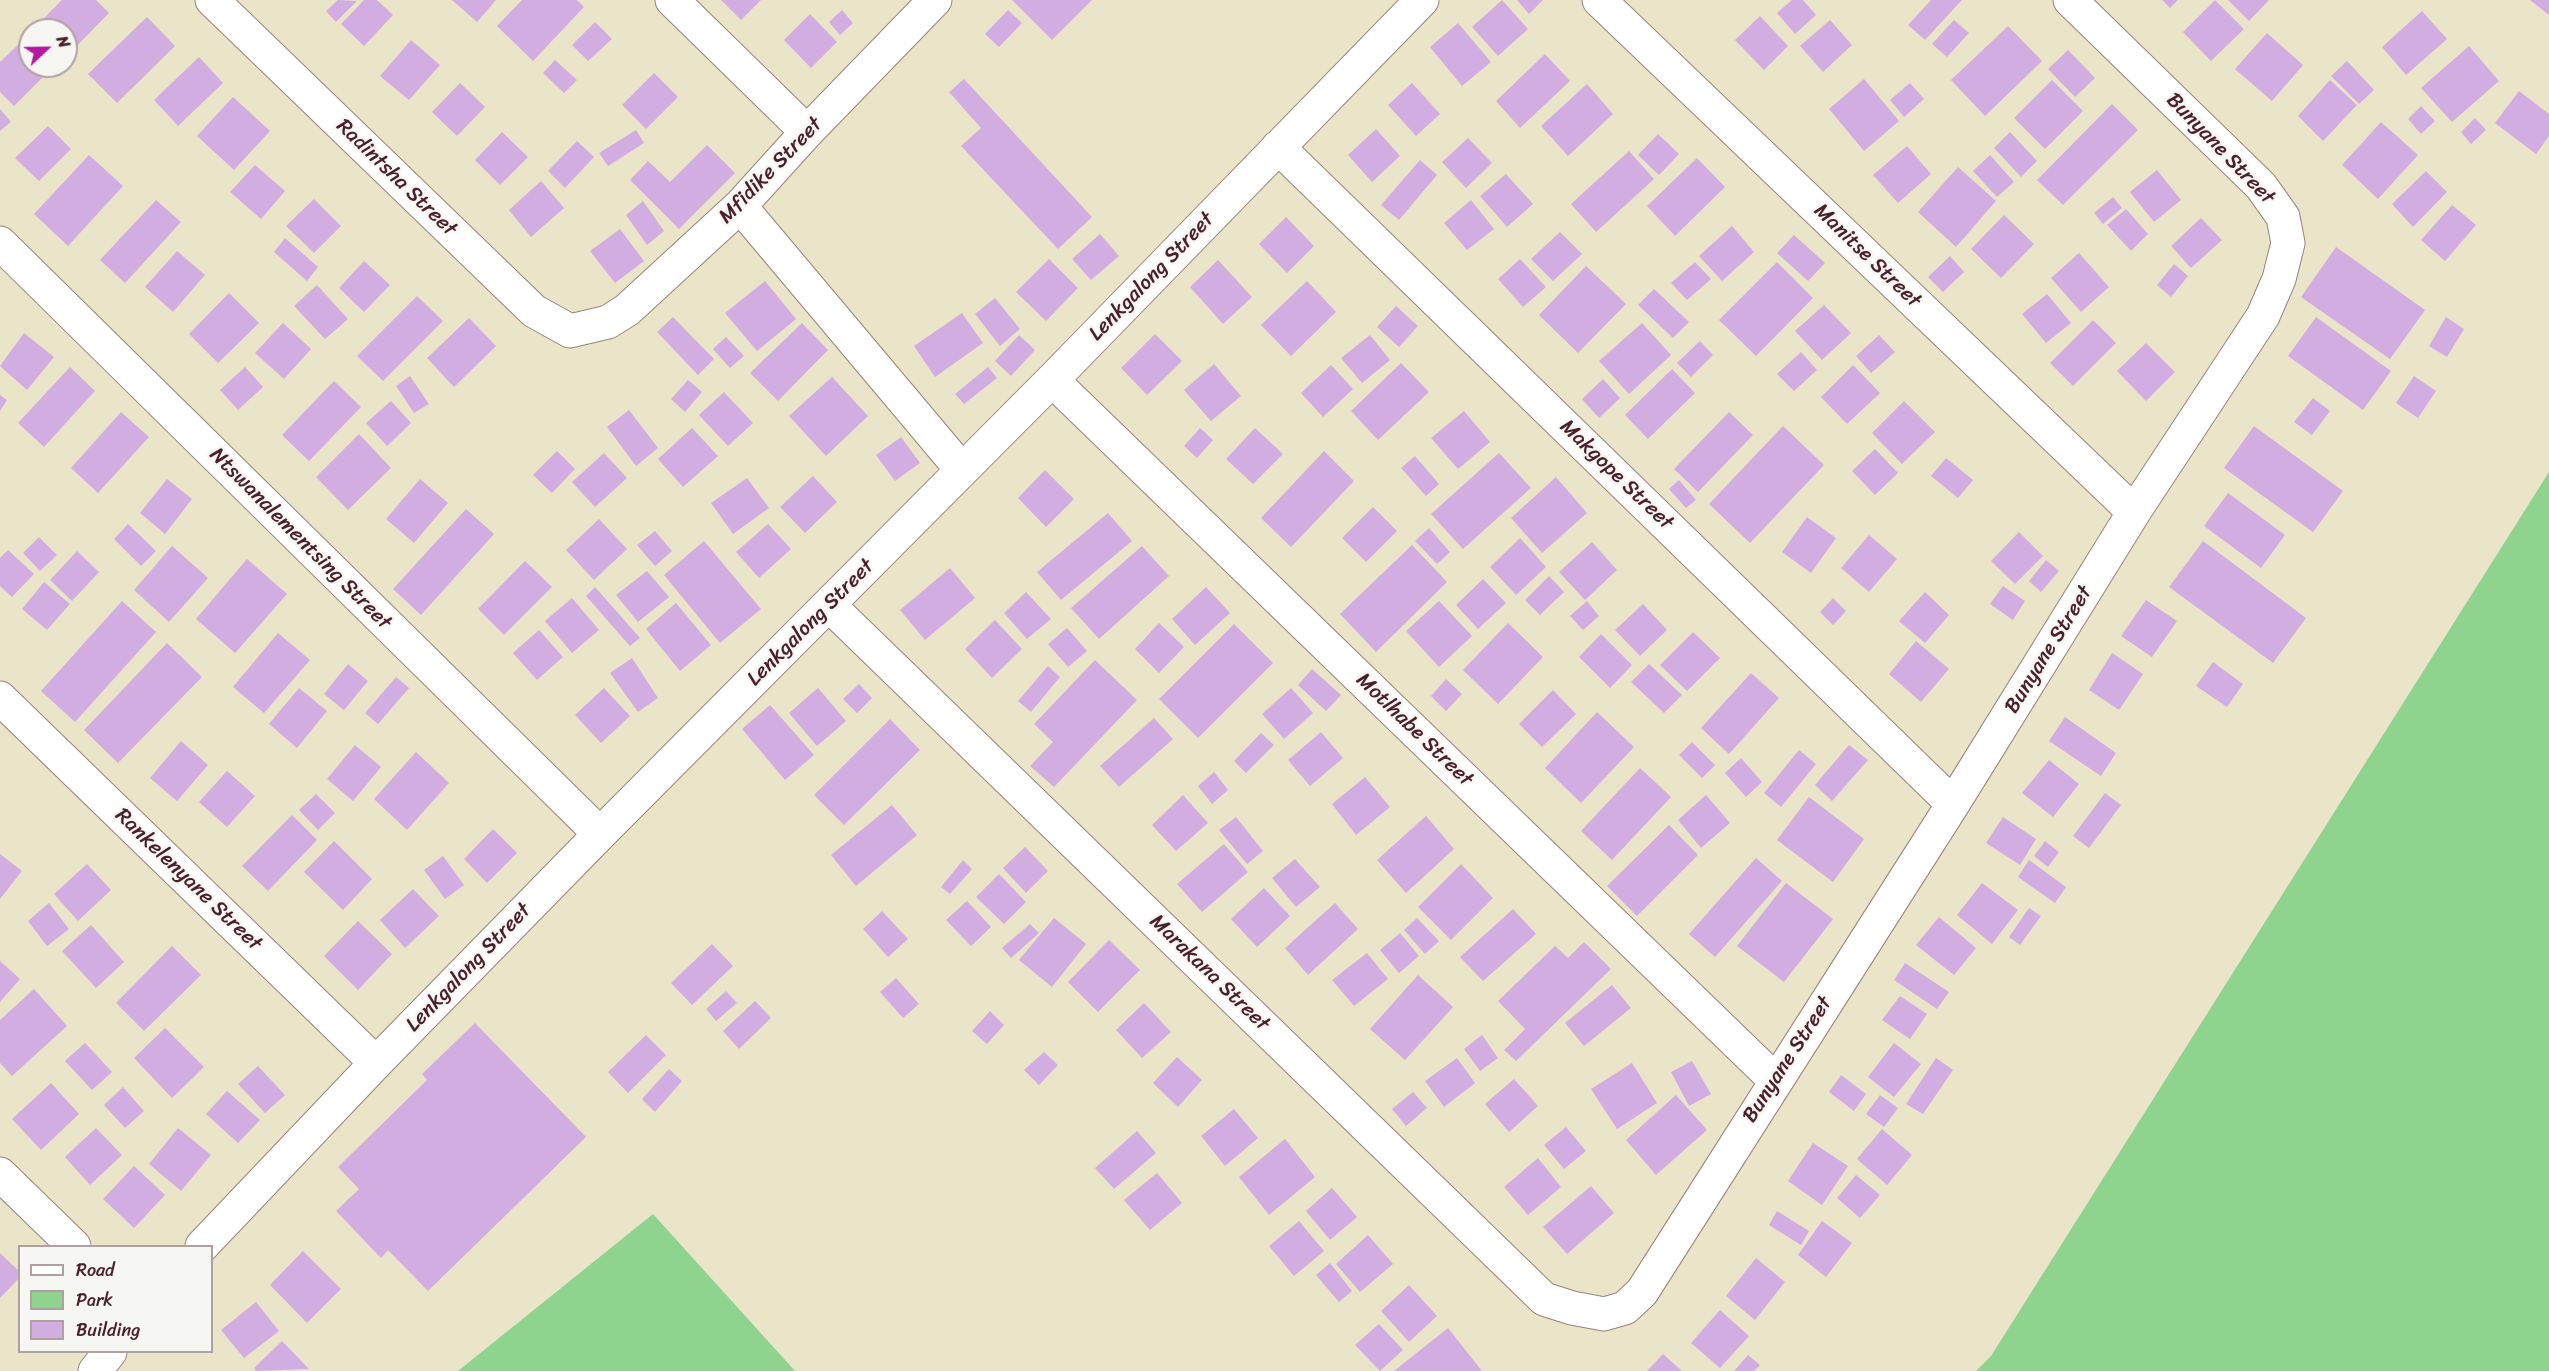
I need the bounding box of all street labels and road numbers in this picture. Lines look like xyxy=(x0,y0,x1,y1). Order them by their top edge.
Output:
street label: Bunyane Street xyxy=(2160,88,2280,210)
street label: Mfidike Street xyxy=(714,113,828,229)
street label: Radintsha Street xyxy=(331,114,461,242)
street label: Manitse Street xyxy=(1808,199,1926,313)
street label: Lenkgalong Street xyxy=(1084,207,1220,347)
street label: Makgope Street xyxy=(1554,415,1678,535)
street label: Ntswanalementsing Street xyxy=(204,443,396,635)
street label: Lenkgalong Street xyxy=(742,554,880,692)
street label: Bunyane Street xyxy=(2000,582,2098,718)
street label: Motlhabe Street xyxy=(1350,668,1478,792)
street label: Rankelenyane Street xyxy=(109,804,267,956)
street label: Lenkgalong Street xyxy=(401,898,537,1038)
street label: Marakana Street xyxy=(1144,909,1274,1037)
street label: Bunyane Street xyxy=(1738,992,1838,1128)

